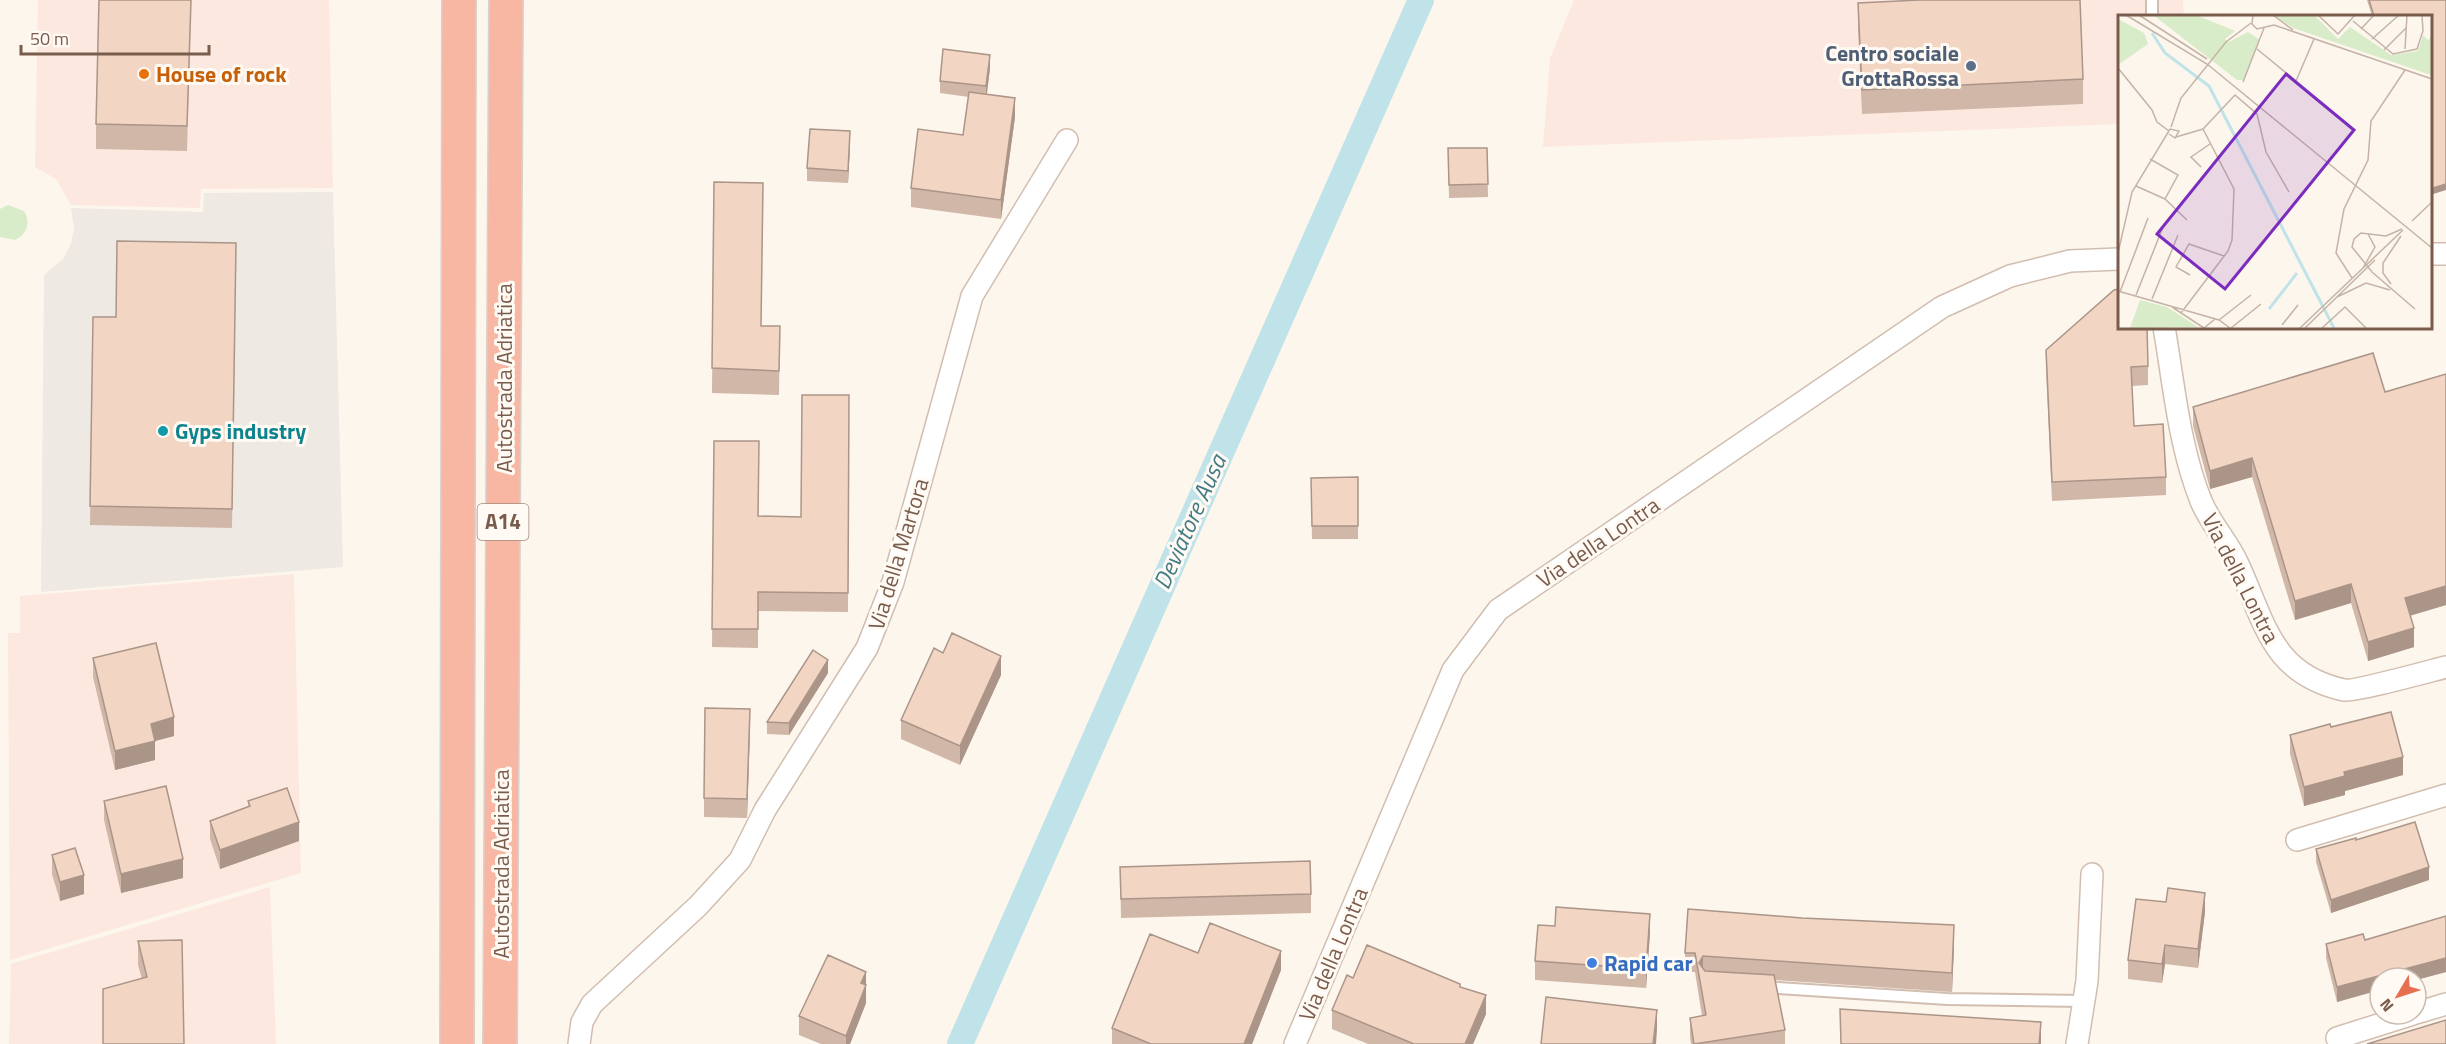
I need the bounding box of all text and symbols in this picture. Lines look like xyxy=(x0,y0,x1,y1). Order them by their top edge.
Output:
inset map xyxy=(2118,15,2431,328)
scale bar xyxy=(21,18,208,56)
text: 50 m xyxy=(30,25,69,52)
place label: Centro sociale GrottaRossa xyxy=(1825,36,1959,95)
place label: House of rock xyxy=(156,57,287,91)
marker: Centro sociale GrottaRossa xyxy=(1964,59,1978,73)
marker: House of rock xyxy=(137,67,151,81)
street label: Autostrada Adriatica xyxy=(487,283,521,473)
place label: Gyps industry xyxy=(175,414,306,448)
marker: Gyps industry xyxy=(156,424,170,438)
water label: Deviatore Ausa xyxy=(1143,447,1236,595)
street label: Via della Martora xyxy=(859,474,937,634)
street label: Via della Lontra xyxy=(1529,488,1667,596)
road number: A14 xyxy=(478,504,528,540)
street label: Via della Lontra xyxy=(2194,507,2288,649)
street label: Autostrada Adriatica xyxy=(484,769,518,959)
street label: Via della Lontra xyxy=(1290,882,1376,1026)
place label: Rapid car xyxy=(1604,946,1693,980)
marker: Rapid car xyxy=(1585,956,1599,970)
north arrow xyxy=(2368,966,2428,1026)
text: N xyxy=(2374,994,2399,1017)

